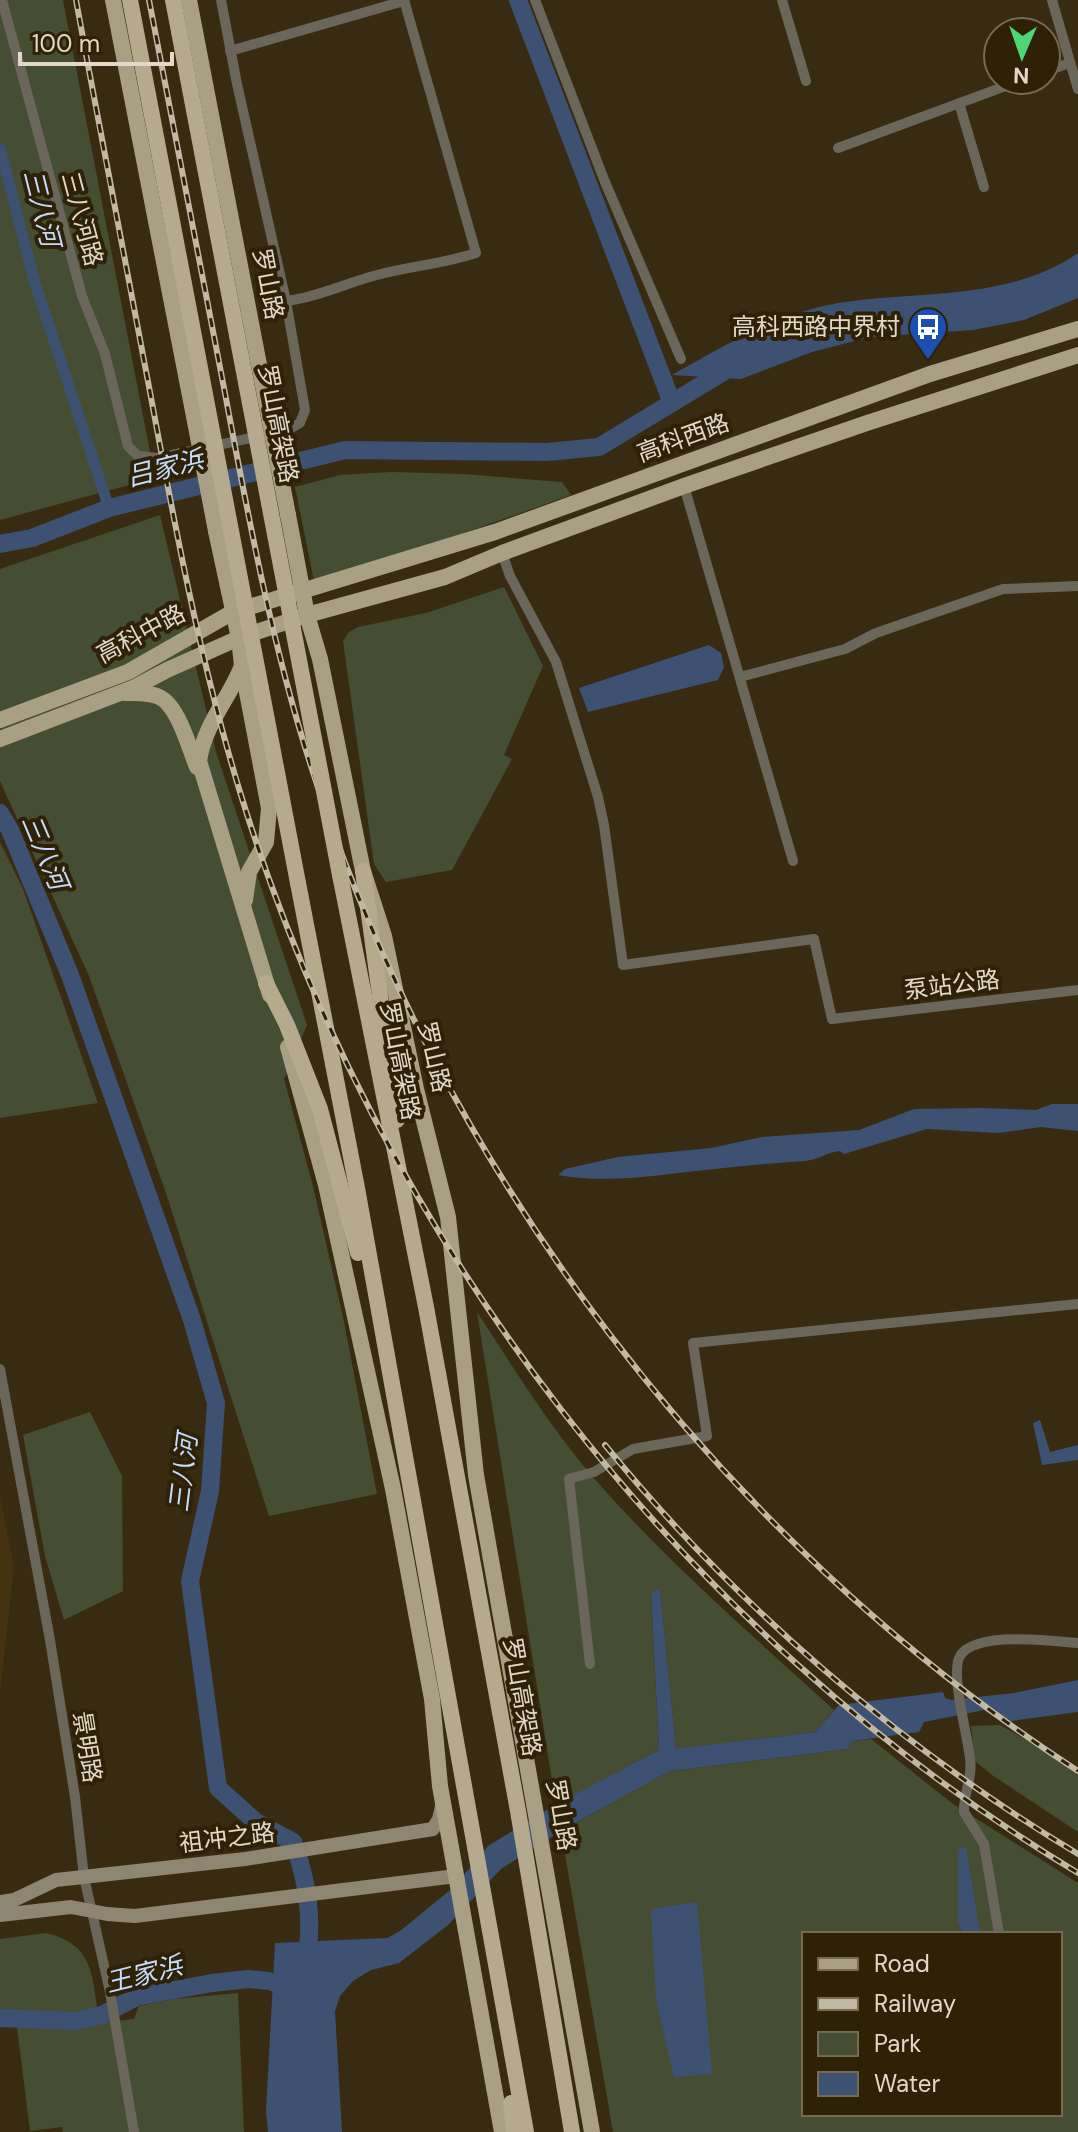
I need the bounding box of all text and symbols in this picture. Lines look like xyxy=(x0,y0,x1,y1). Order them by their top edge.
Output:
scale bar xyxy=(20,16,172,66)
north arrow xyxy=(982,16,1062,96)
text: 100 m xyxy=(32,28,100,59)
text: N xyxy=(1013,61,1030,90)
water label: 三八河 xyxy=(16,166,69,255)
street label: 三八河路 xyxy=(55,168,110,269)
street label: 罗山路 xyxy=(246,246,291,322)
bus stop icon: 高科西路中界村 xyxy=(907,306,949,361)
place label: 高科西路中界村 xyxy=(732,311,900,342)
street label: 罗山高架路 xyxy=(252,362,305,486)
street label: 高科西路 xyxy=(632,407,733,469)
water label: 吕家浜 xyxy=(123,442,209,494)
street label: 高科中路 xyxy=(91,597,190,670)
water label: 三八河 xyxy=(14,809,78,899)
street label: 泵站公路 xyxy=(902,963,1001,1006)
street label: 罗山高架路 xyxy=(374,999,427,1123)
street label: 罗山路 xyxy=(411,1018,458,1095)
water label: 三八河 xyxy=(161,1427,205,1514)
street label: 罗山高架路 xyxy=(497,1635,548,1759)
street label: 景明路 xyxy=(67,1709,108,1785)
street label: 罗山路 xyxy=(540,1777,583,1853)
street label: 祖冲之路 xyxy=(177,1816,276,1859)
legend xyxy=(802,1932,1062,2116)
water label: 王家浜 xyxy=(102,1948,188,2000)
text: Road xyxy=(874,1948,930,1979)
text: Railway xyxy=(874,1988,956,2019)
text: Park xyxy=(874,2028,921,2059)
text: Water xyxy=(874,2068,940,2099)

